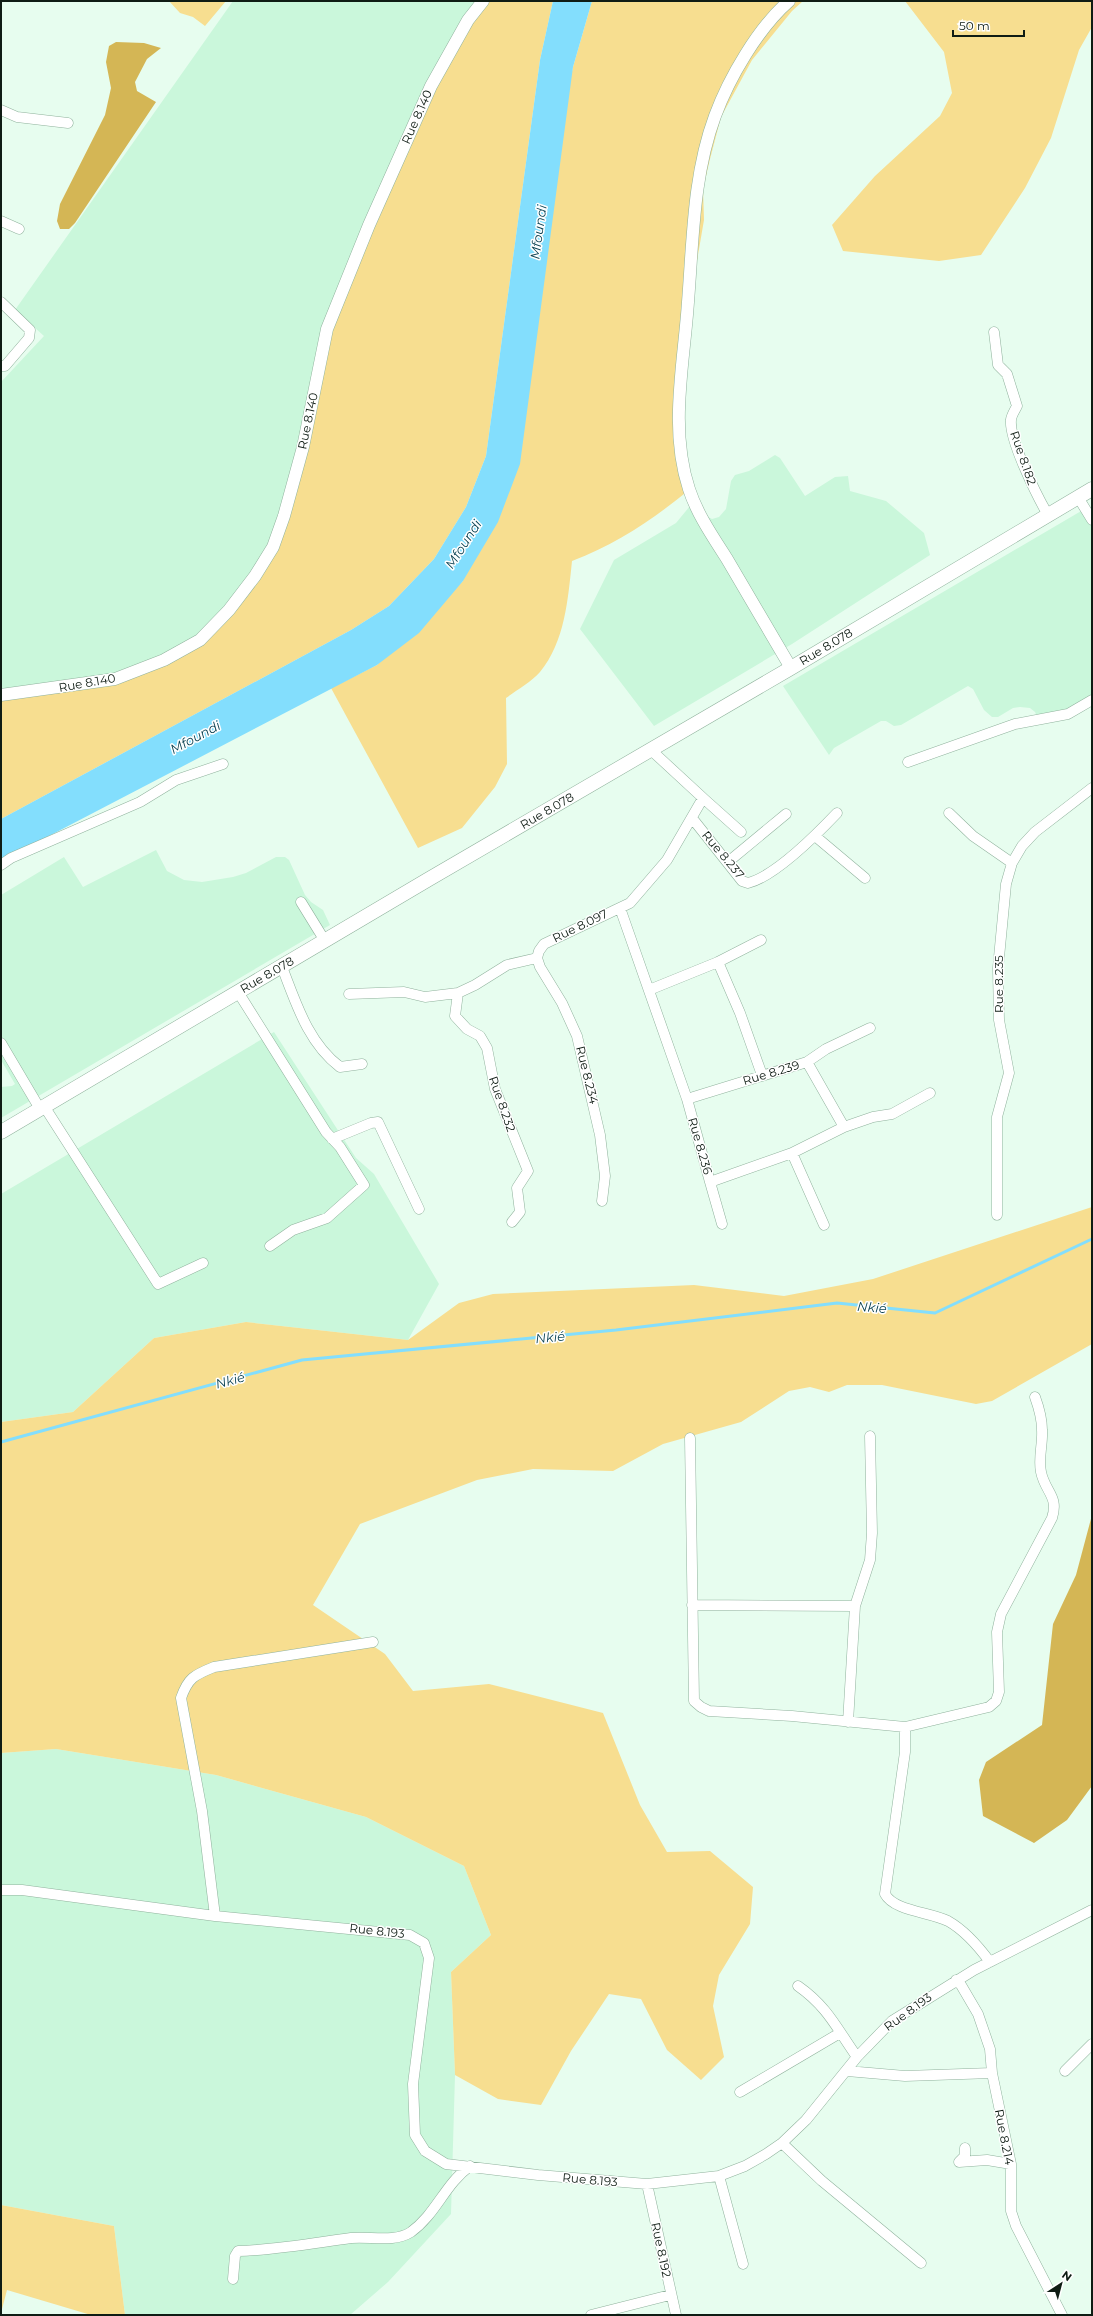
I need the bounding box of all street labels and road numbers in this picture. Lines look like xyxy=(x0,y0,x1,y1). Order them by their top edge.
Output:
street label: Rue 8.140 xyxy=(398,87,435,146)
street label: Rue 8.140 xyxy=(294,391,321,451)
street label: Rue 8.182 xyxy=(1007,429,1040,487)
street label: Rue 8.078 xyxy=(796,625,855,668)
street label: Rue 8.140 xyxy=(57,670,117,695)
street label: Rue 8.078 xyxy=(517,789,577,832)
street label: Rue 8.237 xyxy=(699,828,748,882)
street label: Rue 8.097 xyxy=(550,906,610,945)
street label: Rue 8.078 xyxy=(237,953,297,996)
street label: Rue 8.235 xyxy=(991,955,1006,1013)
street label: Rue 8.234 xyxy=(573,1044,602,1105)
street label: Rue 8.239 xyxy=(741,1057,801,1088)
street label: Rue 8.232 xyxy=(486,1074,519,1134)
street label: Rue 8.236 xyxy=(685,1116,716,1176)
street label: Rue 8.193 xyxy=(349,1920,406,1941)
street label: Rue 8.193 xyxy=(881,1989,935,2034)
street label: Rue 8.214 xyxy=(992,2108,1017,2166)
street label: Rue 8.193 xyxy=(562,2170,619,2189)
street label: Rue 8.192 xyxy=(648,2221,675,2279)

